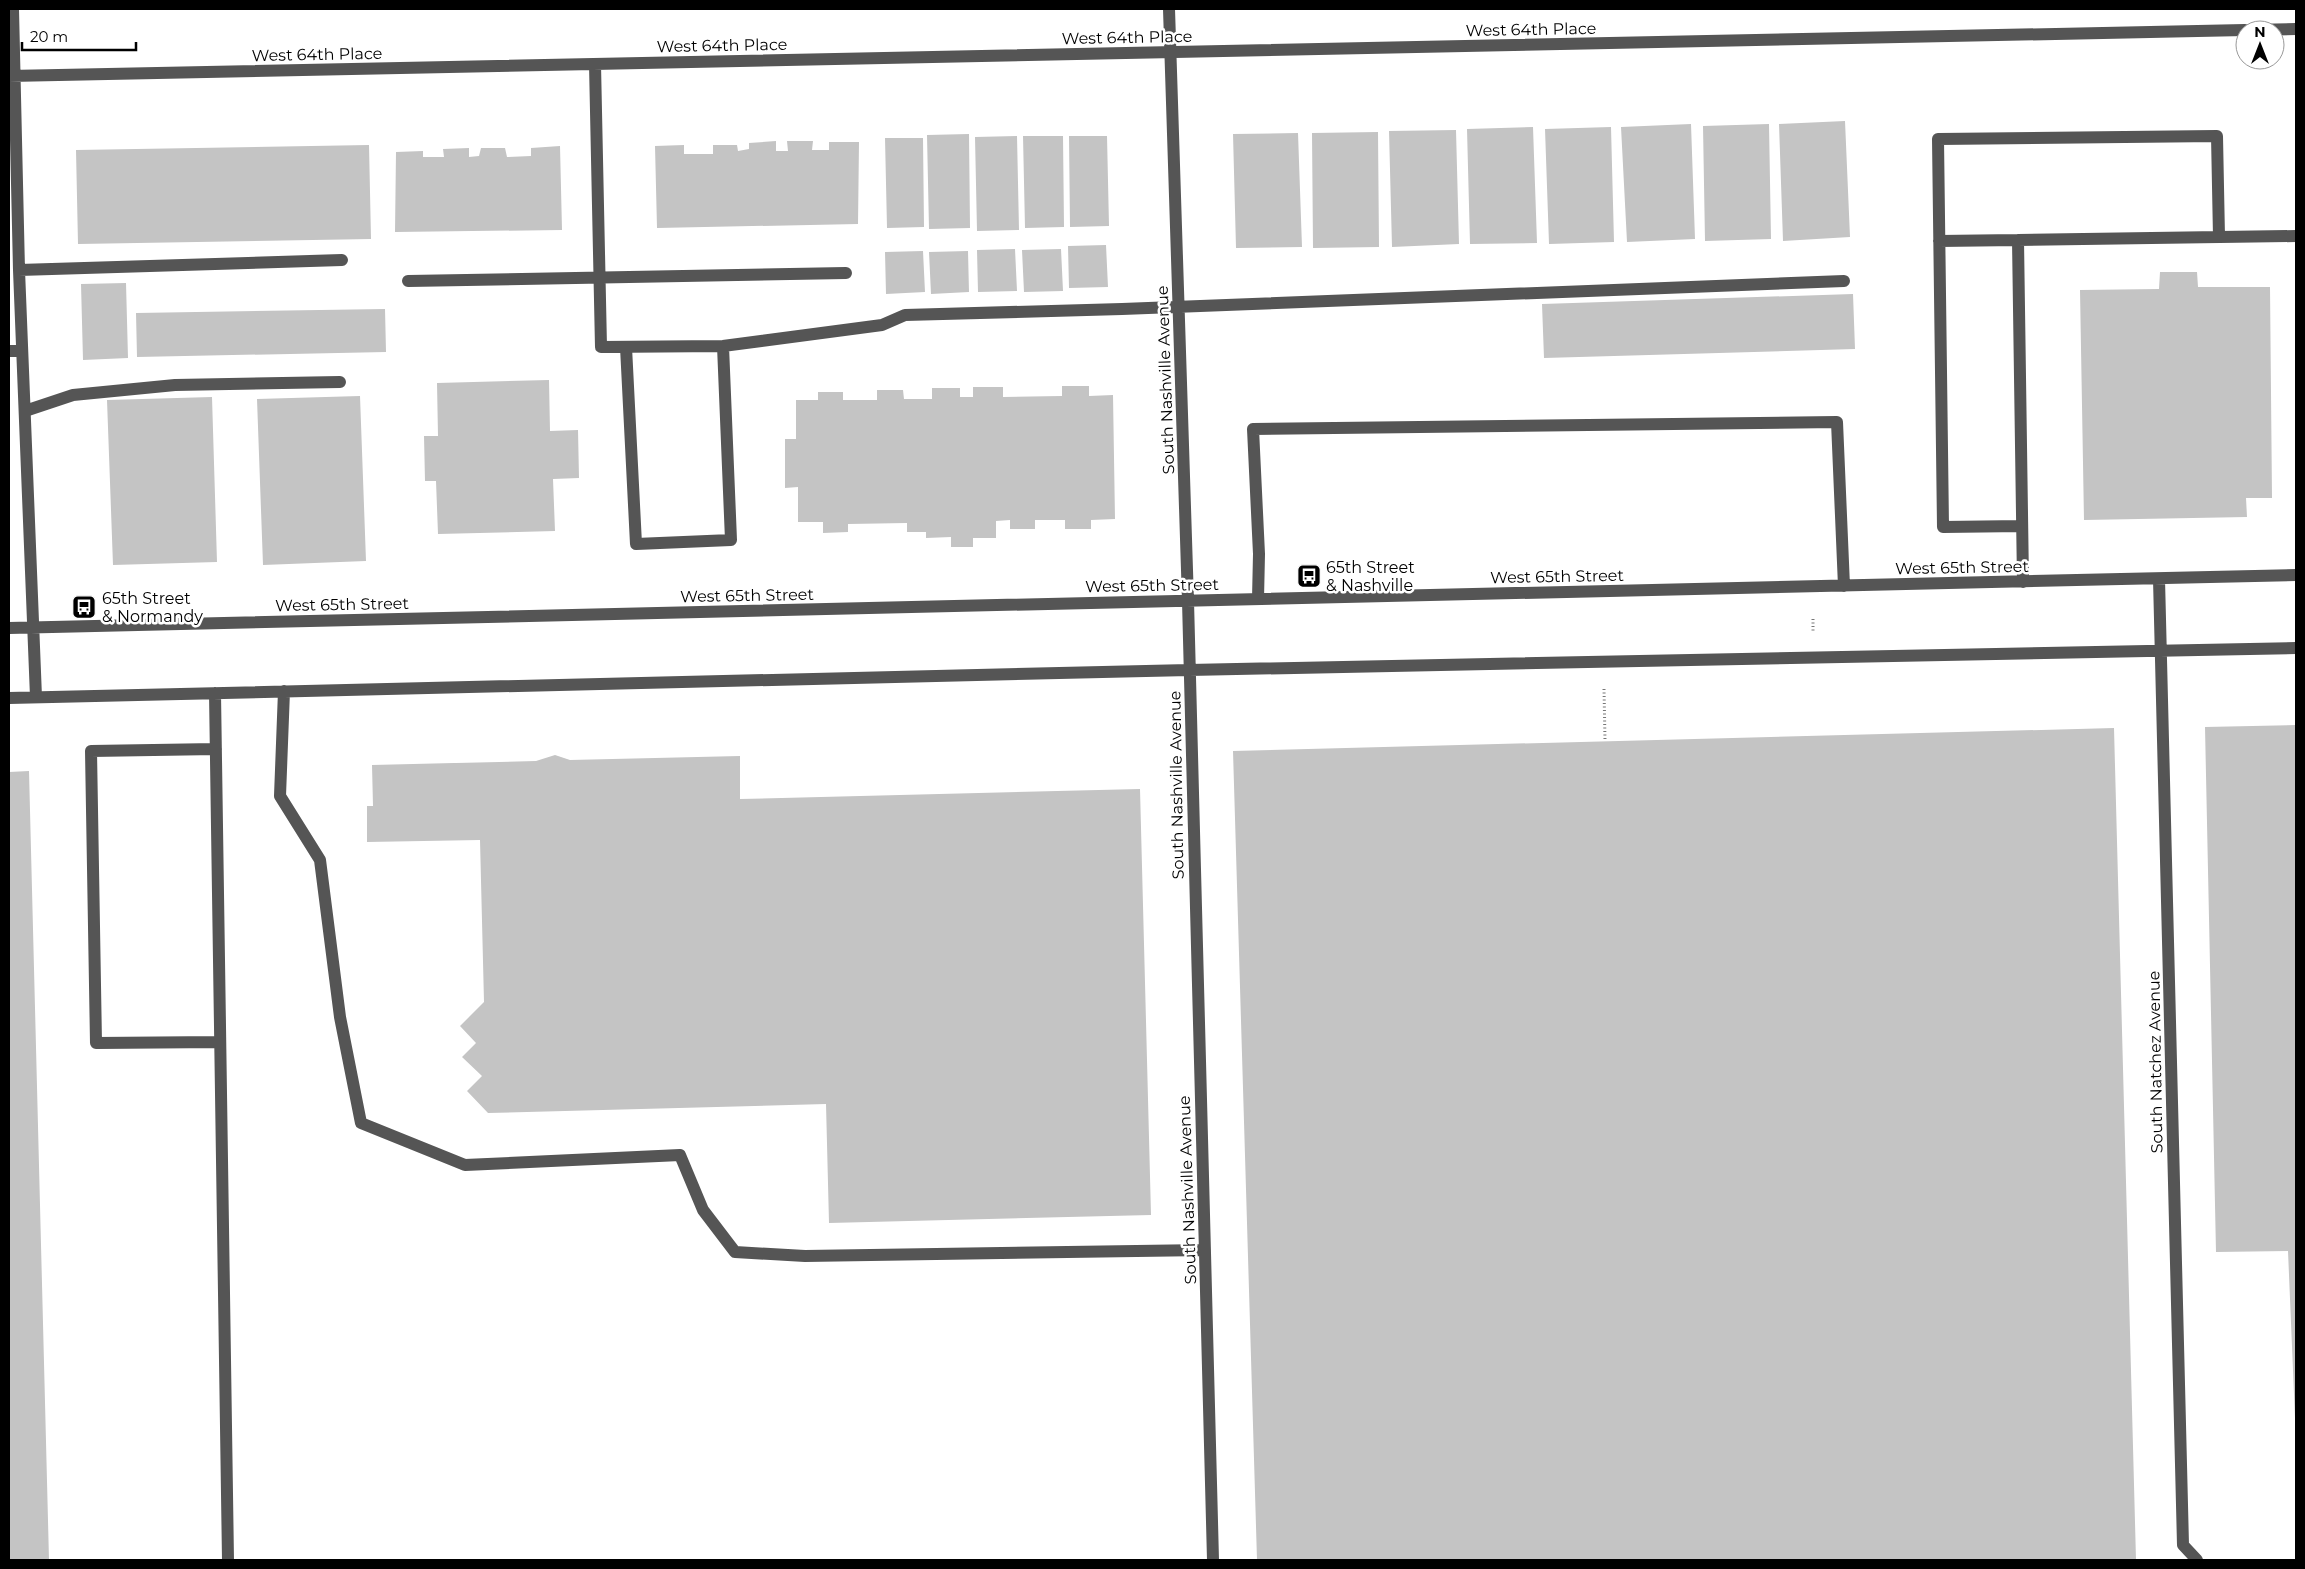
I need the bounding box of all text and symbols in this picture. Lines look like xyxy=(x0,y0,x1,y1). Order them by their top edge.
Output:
street label: West 64th Place xyxy=(1466,19,1596,40)
scale bar xyxy=(22,20,136,52)
north arrow xyxy=(2235,20,2285,70)
text: N xyxy=(2254,23,2266,41)
text: 20 m xyxy=(30,27,68,46)
street label: West 64th Place xyxy=(1062,27,1192,48)
street label: West 64th Place xyxy=(657,35,787,56)
street label: West 64th Place xyxy=(252,44,382,65)
street label: South Nashville Avenue xyxy=(1153,285,1178,475)
street label: West 65th Street xyxy=(1895,557,2030,578)
place label: 65th Street & Nashville xyxy=(1326,558,1415,595)
bus stop icon: 65th Street & Nashville xyxy=(1296,563,1322,589)
street label: West 65th Street xyxy=(1490,566,1625,587)
street label: West 65th Street xyxy=(1085,575,1220,596)
street label: West 65th Street xyxy=(680,585,815,606)
place label: 65th Street & Normandy xyxy=(102,589,203,626)
bus stop icon: 65th Street & Normandy xyxy=(71,594,97,620)
street label: West 65th Street xyxy=(275,594,410,615)
street label: South Nashville Avenue xyxy=(1165,690,1188,880)
street label: South Natchez Avenue xyxy=(2144,970,2167,1154)
street label: South Nashville Avenue xyxy=(1175,1095,1200,1285)

